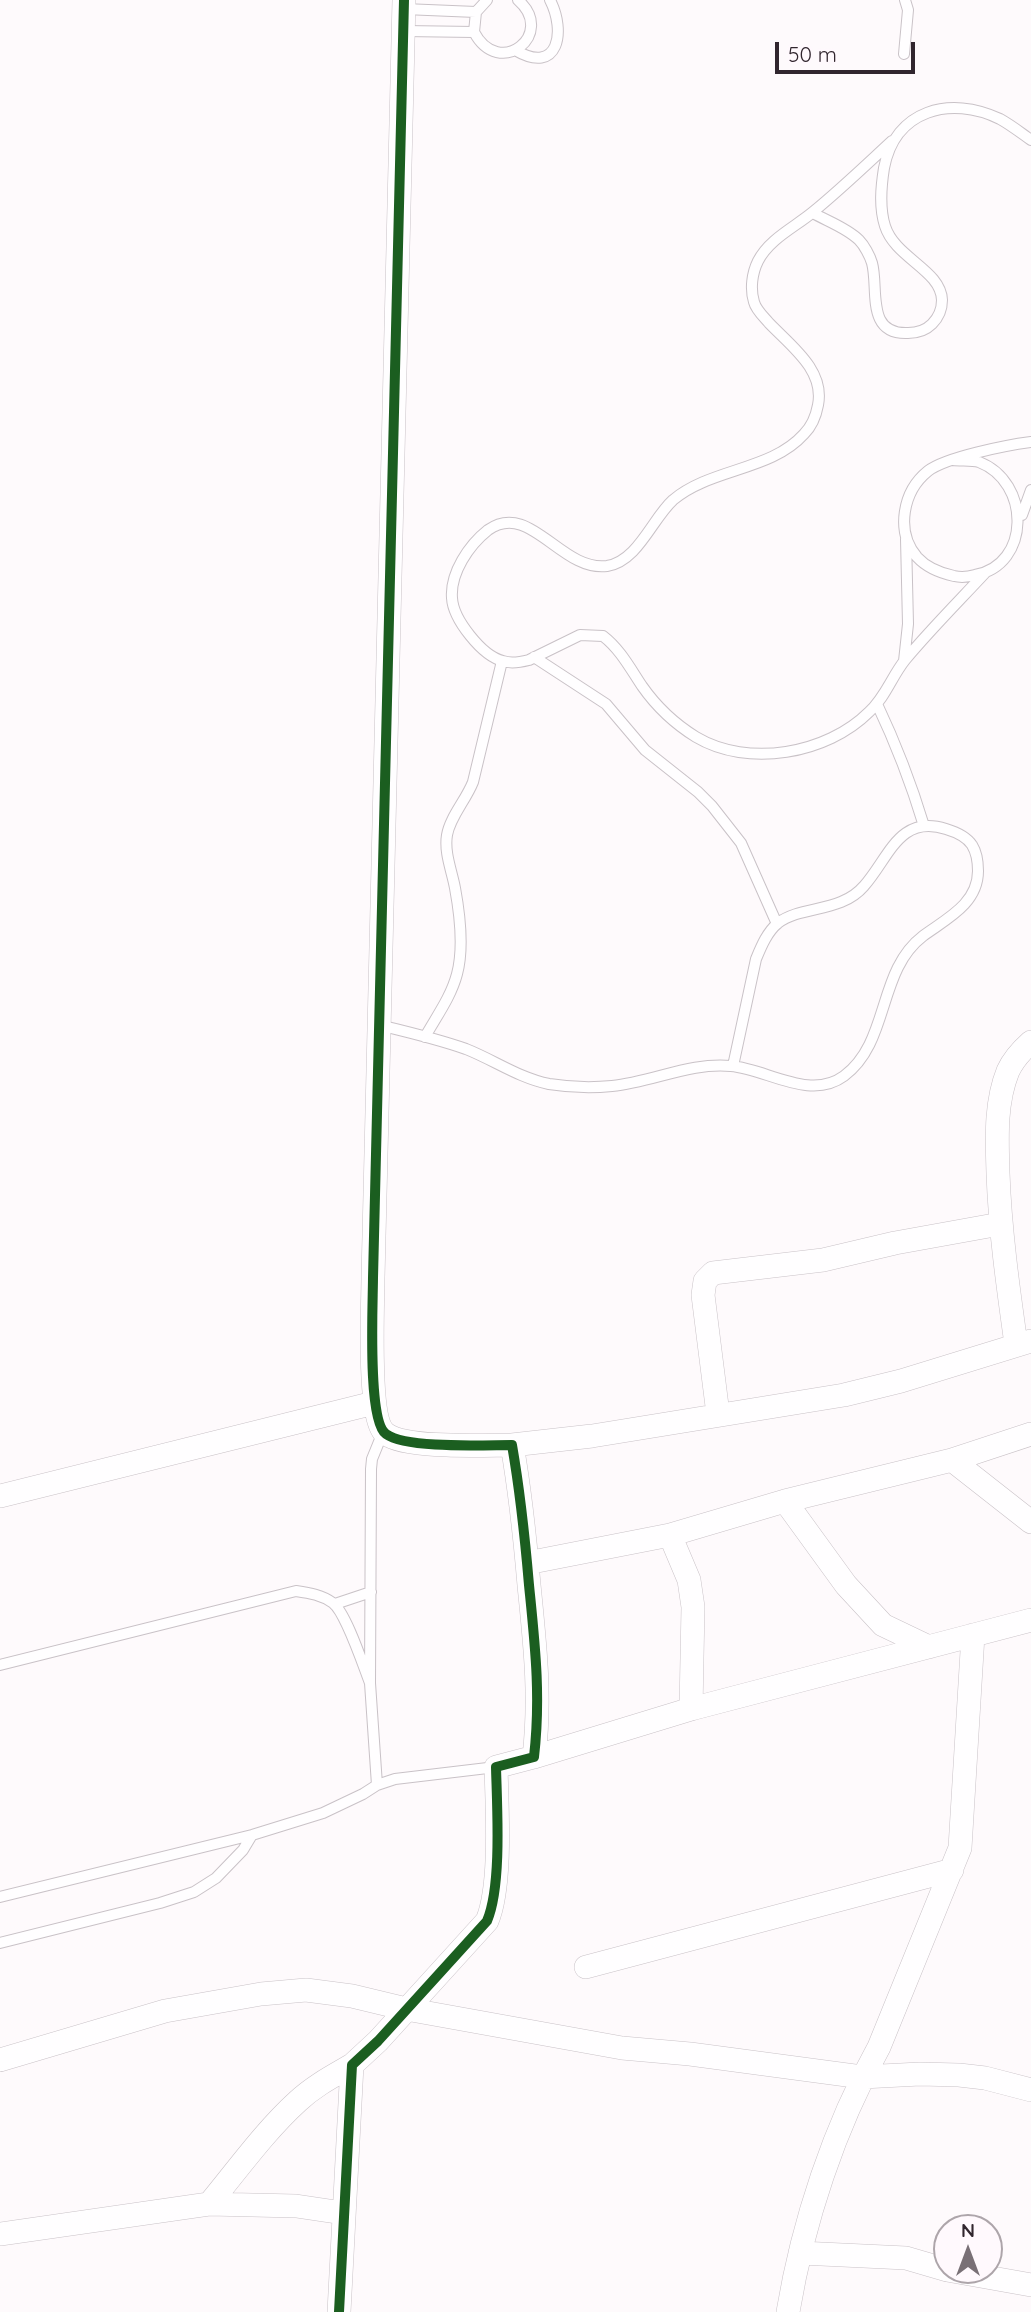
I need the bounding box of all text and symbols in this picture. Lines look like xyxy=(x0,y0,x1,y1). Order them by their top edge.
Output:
scale bar xyxy=(779,28,919,72)
text: 50 m xyxy=(788,41,837,67)
north arrow xyxy=(933,2214,1003,2284)
text: N xyxy=(961,2218,975,2242)

